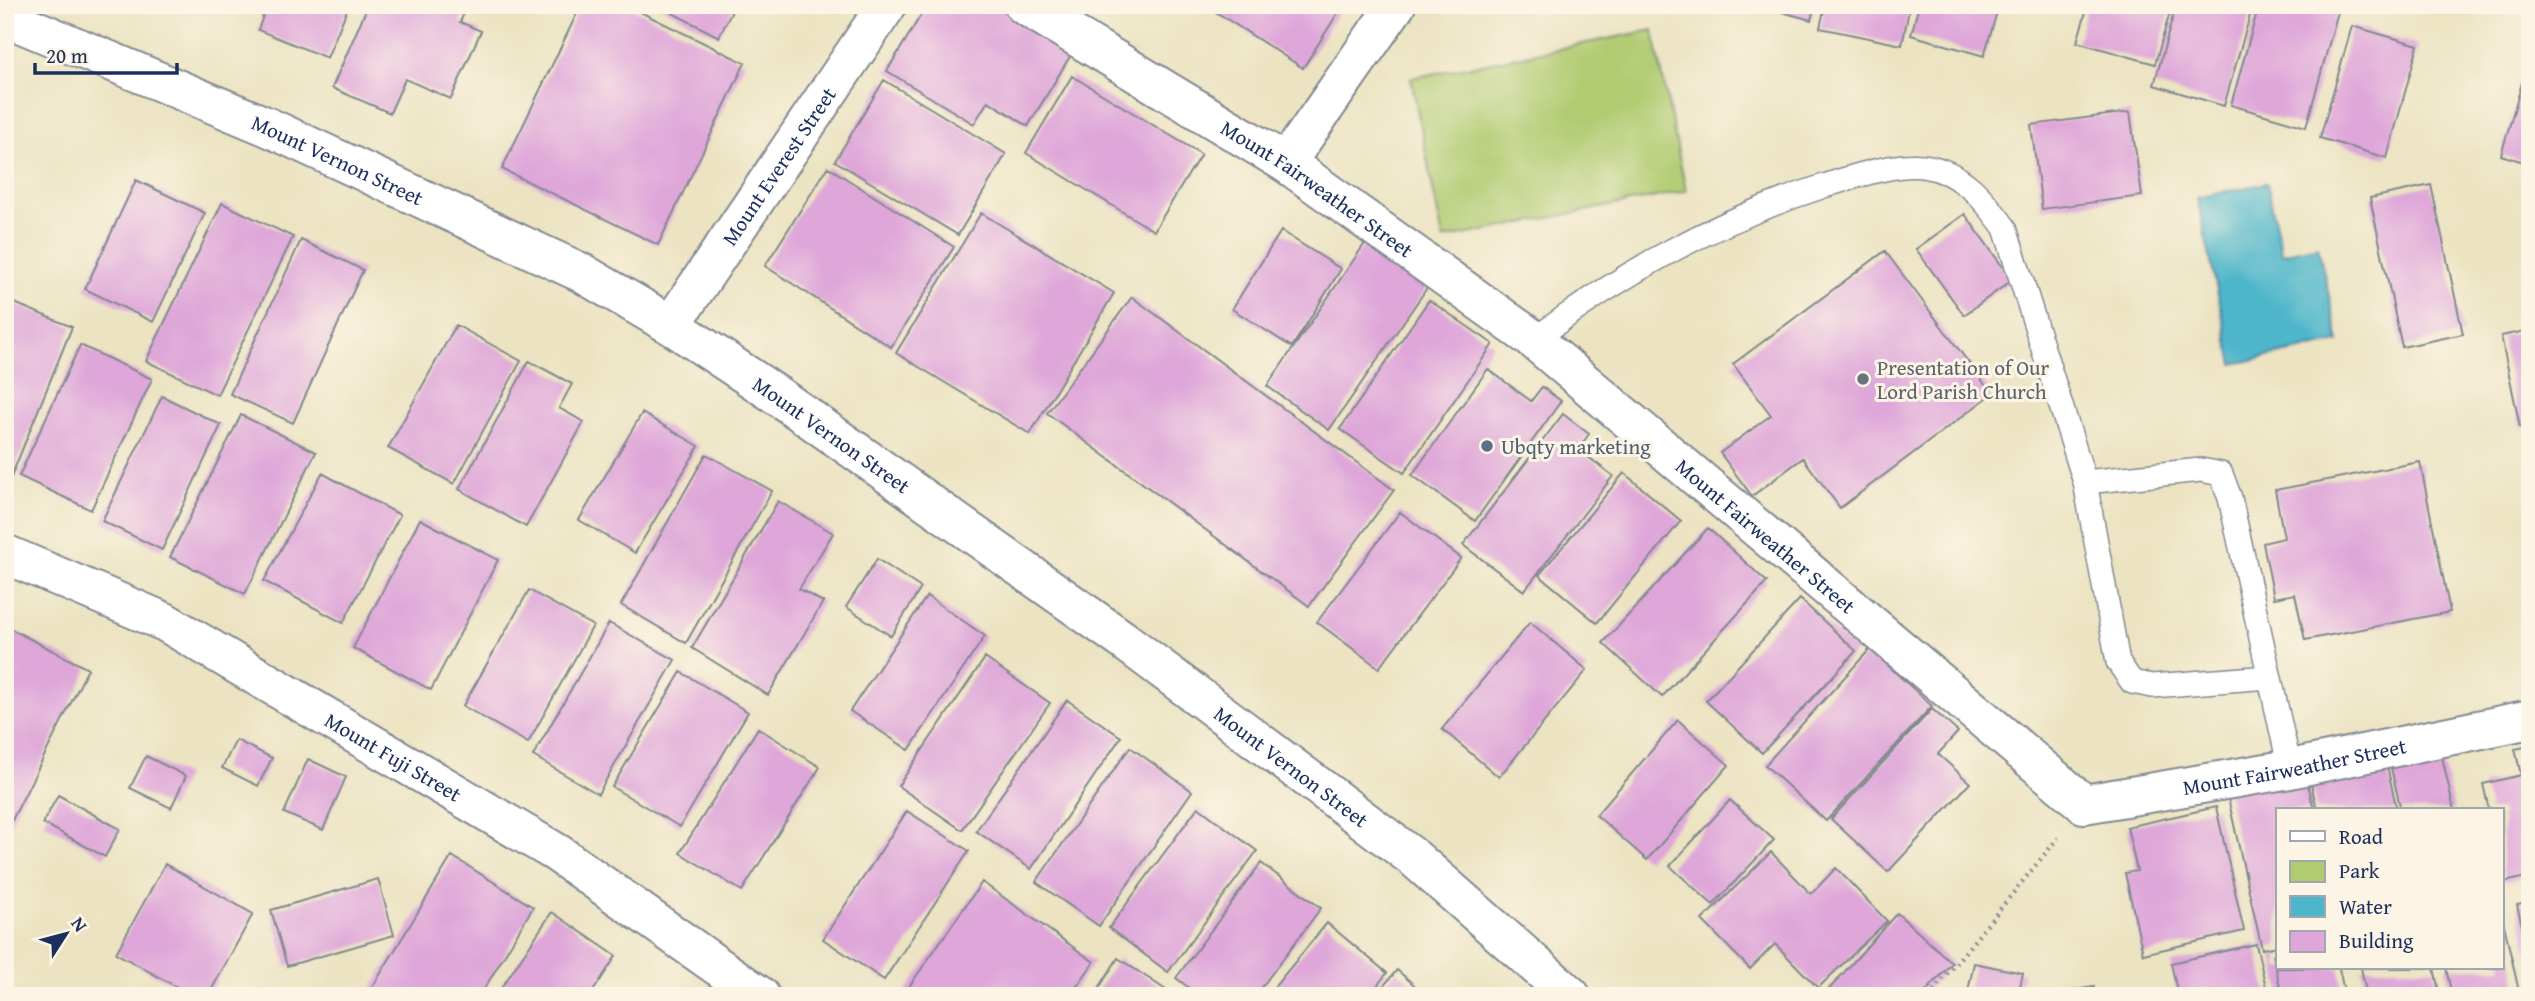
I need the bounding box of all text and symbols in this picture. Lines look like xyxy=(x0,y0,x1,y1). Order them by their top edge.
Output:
scale bar xyxy=(35,32,177,76)
text: 20 m xyxy=(46,40,88,71)
street label: Mount Everest Street xyxy=(714,80,843,251)
street label: Mount Vernon Street xyxy=(247,106,429,213)
street label: Mount Fairweather Street xyxy=(1215,112,1420,265)
place label: Presentation of Our Lord Parish Church xyxy=(1877,352,2049,407)
street label: Mount Vernon Street xyxy=(747,368,917,501)
marker: Presentation of Our Lord Parish Church xyxy=(1855,371,1871,387)
place label: Ubqty marketing xyxy=(1501,431,1651,462)
marker: Ubqty marketing xyxy=(1479,438,1495,454)
street label: Mount Fairweather Street xyxy=(1669,451,1863,621)
street label: Mount Vernon Street xyxy=(1208,698,1376,835)
street label: Mount Fuji Street xyxy=(319,704,468,809)
street label: Mount Fairweather Street xyxy=(2180,730,2410,802)
legend xyxy=(2276,808,2504,970)
text: Road xyxy=(2339,821,2384,852)
text: Park xyxy=(2339,855,2380,886)
text: Water xyxy=(2339,891,2392,922)
north arrow xyxy=(32,900,102,970)
text: N xyxy=(65,911,95,938)
text: Building xyxy=(2339,925,2414,956)

